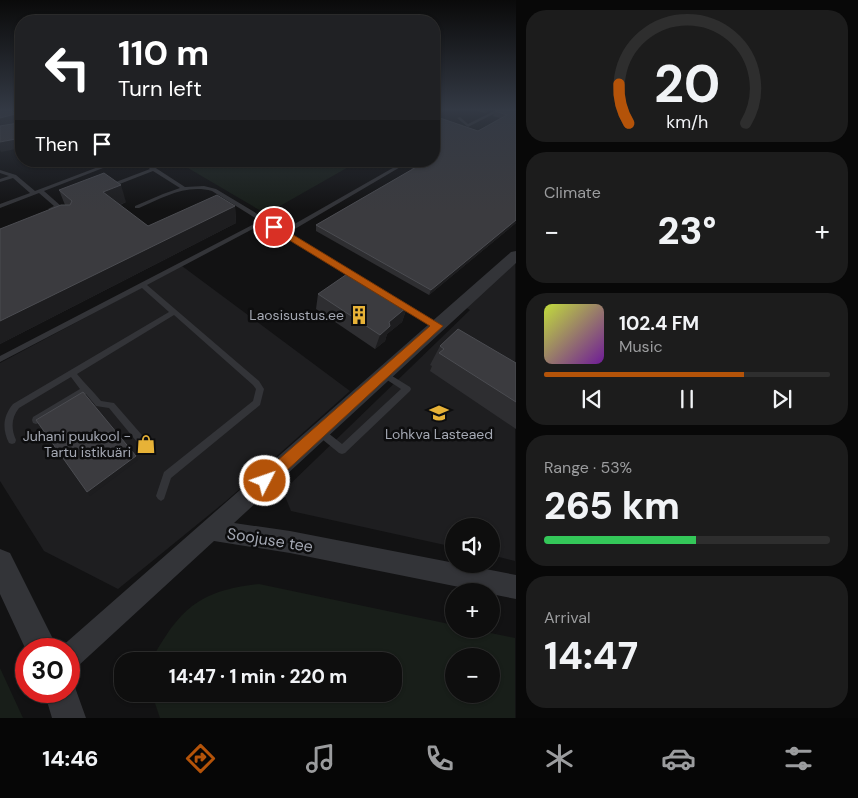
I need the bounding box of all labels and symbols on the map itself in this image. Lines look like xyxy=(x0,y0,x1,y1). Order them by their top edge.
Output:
pin xyxy=(253,206,295,248)
building icon: Laosisustus.ee xyxy=(348,304,370,326)
place label: Laosisustus.ee xyxy=(249,306,344,324)
school or university icon: Lohkva Lasteaed xyxy=(428,402,450,424)
place label: Lohkva Lasteaed xyxy=(385,425,493,443)
place label: Juhani puukool - Tartu istikuäri xyxy=(23,427,131,461)
shop icon: Juhani puukool - Tartu istikuäri xyxy=(135,433,157,455)
position arrow xyxy=(238,454,290,506)
street label: Soojuse tee xyxy=(225,523,315,557)
speed limit sign: 30 xyxy=(15,638,80,703)

